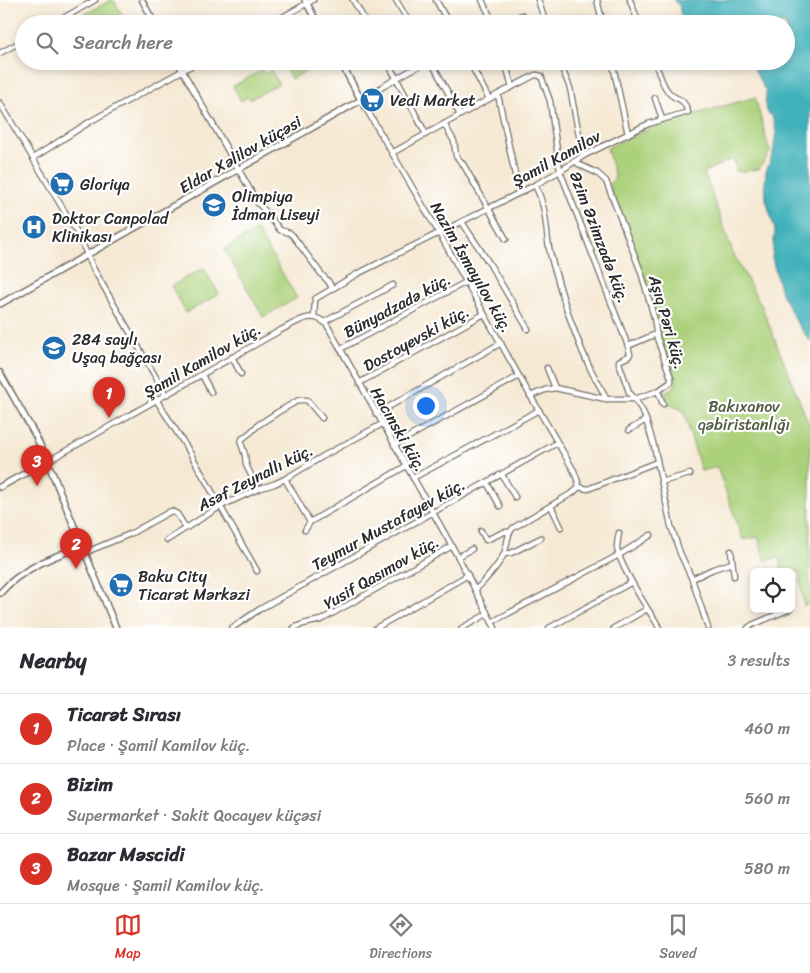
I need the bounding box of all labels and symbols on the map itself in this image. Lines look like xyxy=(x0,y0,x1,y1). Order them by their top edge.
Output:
place label: Vedi Market xyxy=(390,86,475,115)
supermarket icon: Vedi Market xyxy=(359,87,385,113)
street label: Eldar Xəlilov küçəsi xyxy=(173,107,308,201)
street label: Şamil Kamilov xyxy=(506,122,607,195)
street label: Əzim Əzimzadə küç. xyxy=(561,167,638,307)
place label: Gloriya xyxy=(80,170,130,199)
supermarket icon: Gloriya xyxy=(49,171,75,197)
place label: Olimpiya İdman Liseyi xyxy=(231,182,320,229)
school or university icon: Olimpiya İdman Liseyi xyxy=(201,192,227,218)
street label: Nazim İsmayılov küç. xyxy=(422,196,521,338)
place label: Doktor Canpolad Klinikası xyxy=(52,204,170,251)
hospital icon: Doktor Canpolad Klinikası xyxy=(21,214,47,240)
street label: Bünyadzadə küç. xyxy=(338,265,456,346)
street label: Aşıq Pəri küç. xyxy=(640,270,695,373)
street label: Dostoyevski küç. xyxy=(358,297,475,380)
street label: Şamil Kamilov küç. xyxy=(138,315,267,406)
place label: 284 saylı Uşaq bağçası xyxy=(72,325,162,372)
school or university icon: 284 saylı Uşaq bağçası xyxy=(41,335,67,361)
pin: 1 xyxy=(93,377,125,418)
street label: Hacınski küç. xyxy=(362,381,435,478)
park label: Bakıxanov qəbiristanlığı xyxy=(698,392,790,439)
your location xyxy=(413,393,439,419)
street label: Asəf Zeynallı küç. xyxy=(191,436,318,520)
pin: 3 xyxy=(21,445,53,486)
street label: Teymur Mustafayev küç. xyxy=(306,470,471,579)
street label: Yusif Qasımov küç. xyxy=(318,527,445,617)
pin: 2 xyxy=(60,528,92,569)
place label: Baku City Ticarət Mərkəzi xyxy=(138,562,250,609)
supermarket icon: Baku City Ticarət Mərkəzi xyxy=(108,572,134,598)

